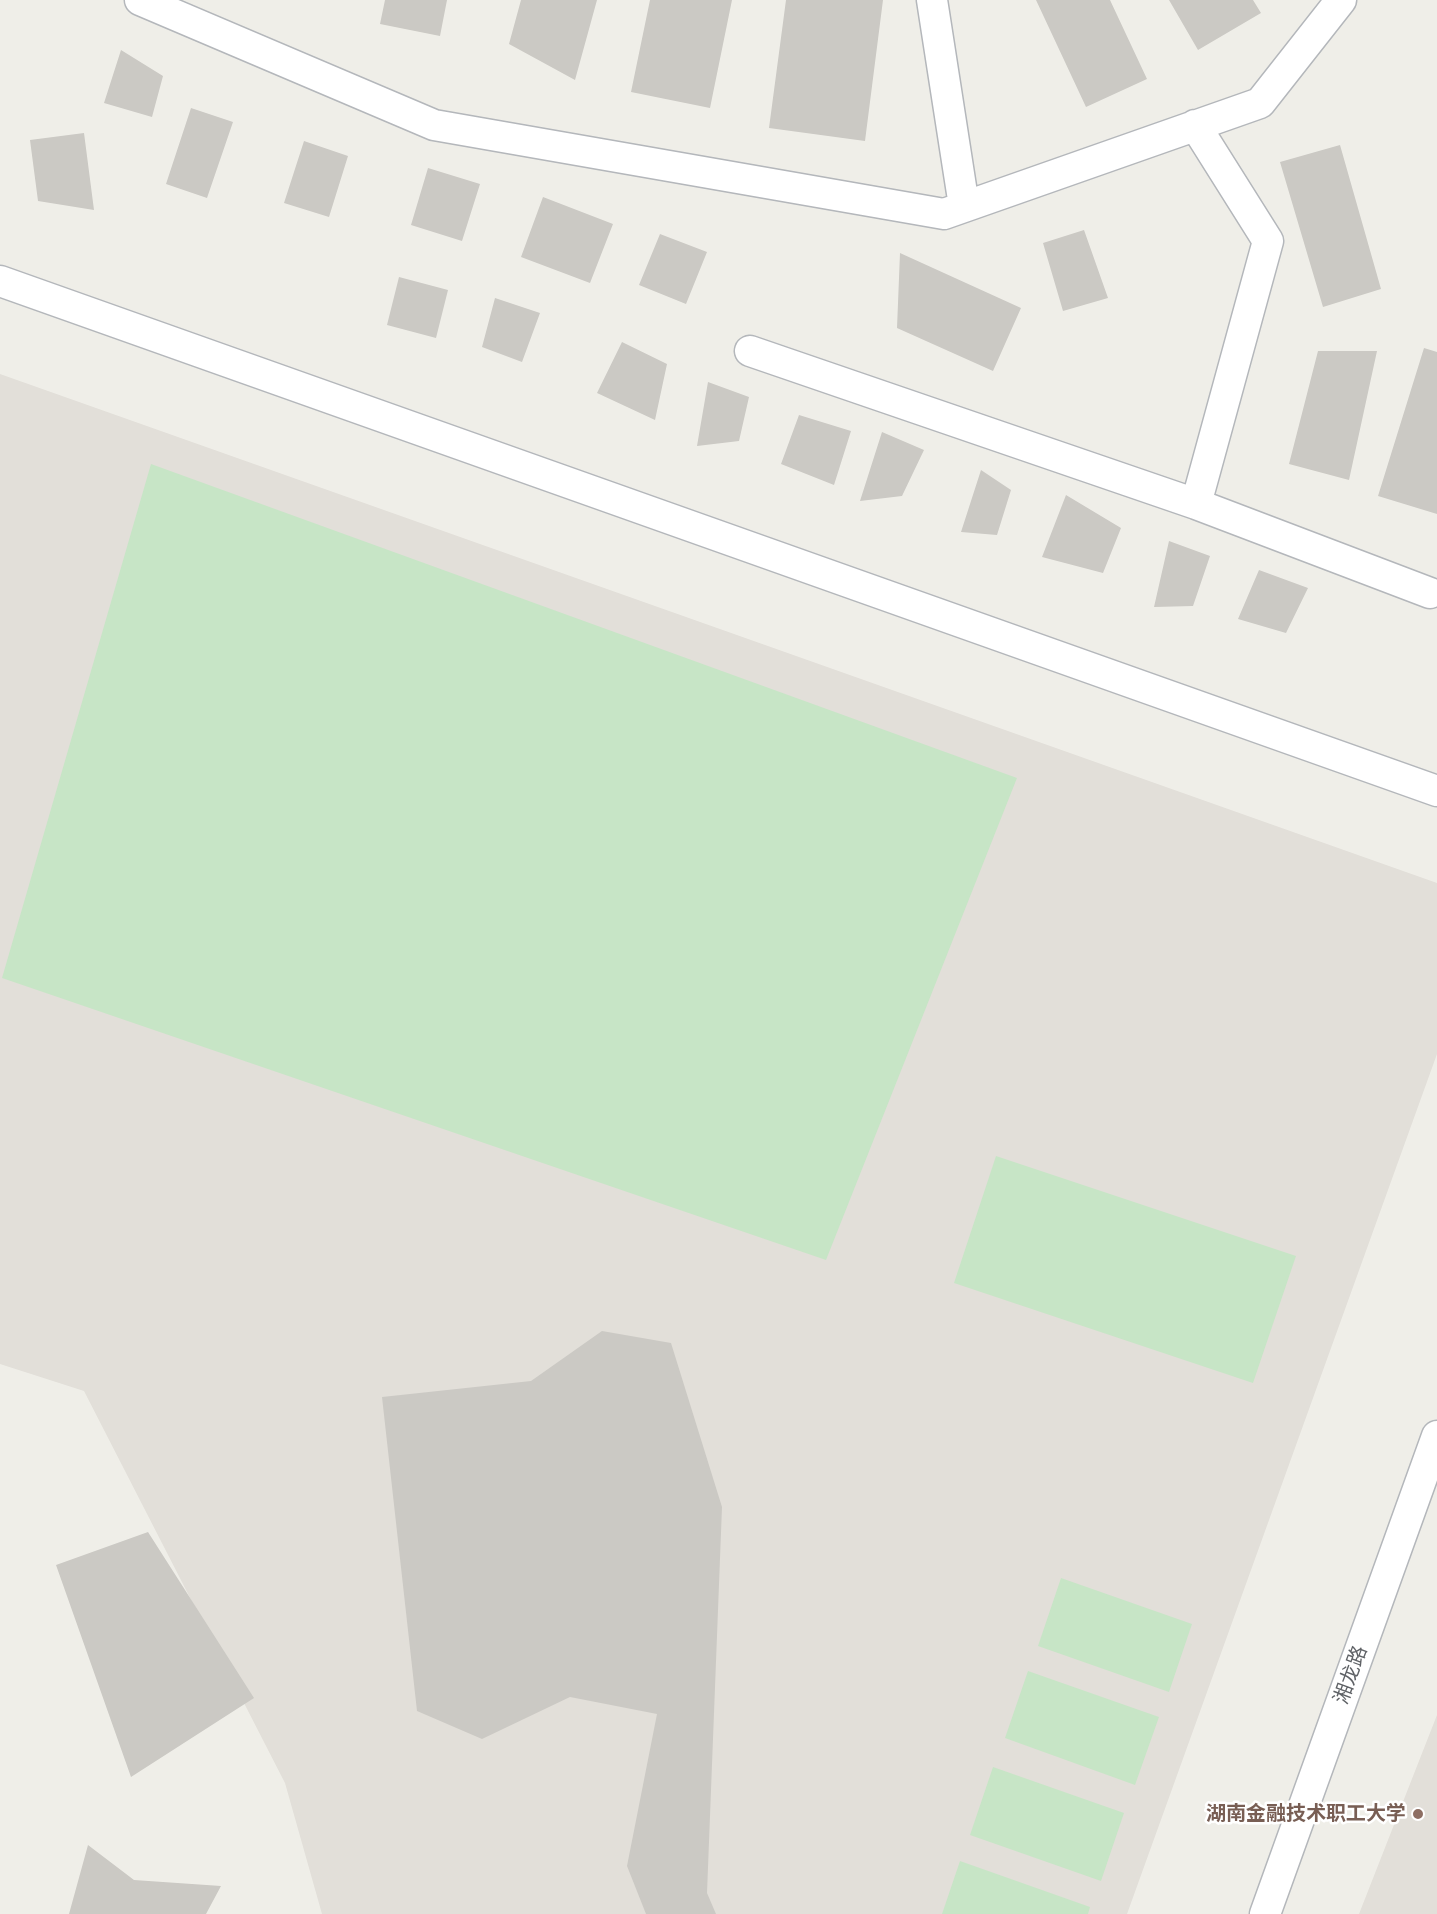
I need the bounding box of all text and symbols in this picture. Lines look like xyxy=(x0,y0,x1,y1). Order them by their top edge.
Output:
street label: 湘龙路 xyxy=(1329,1643,1373,1707)
place label: 湖南金融技术职工大学 xyxy=(1206,1802,1406,1826)
marker: 湖南金融技术职工大学 xyxy=(1411,1807,1425,1821)

